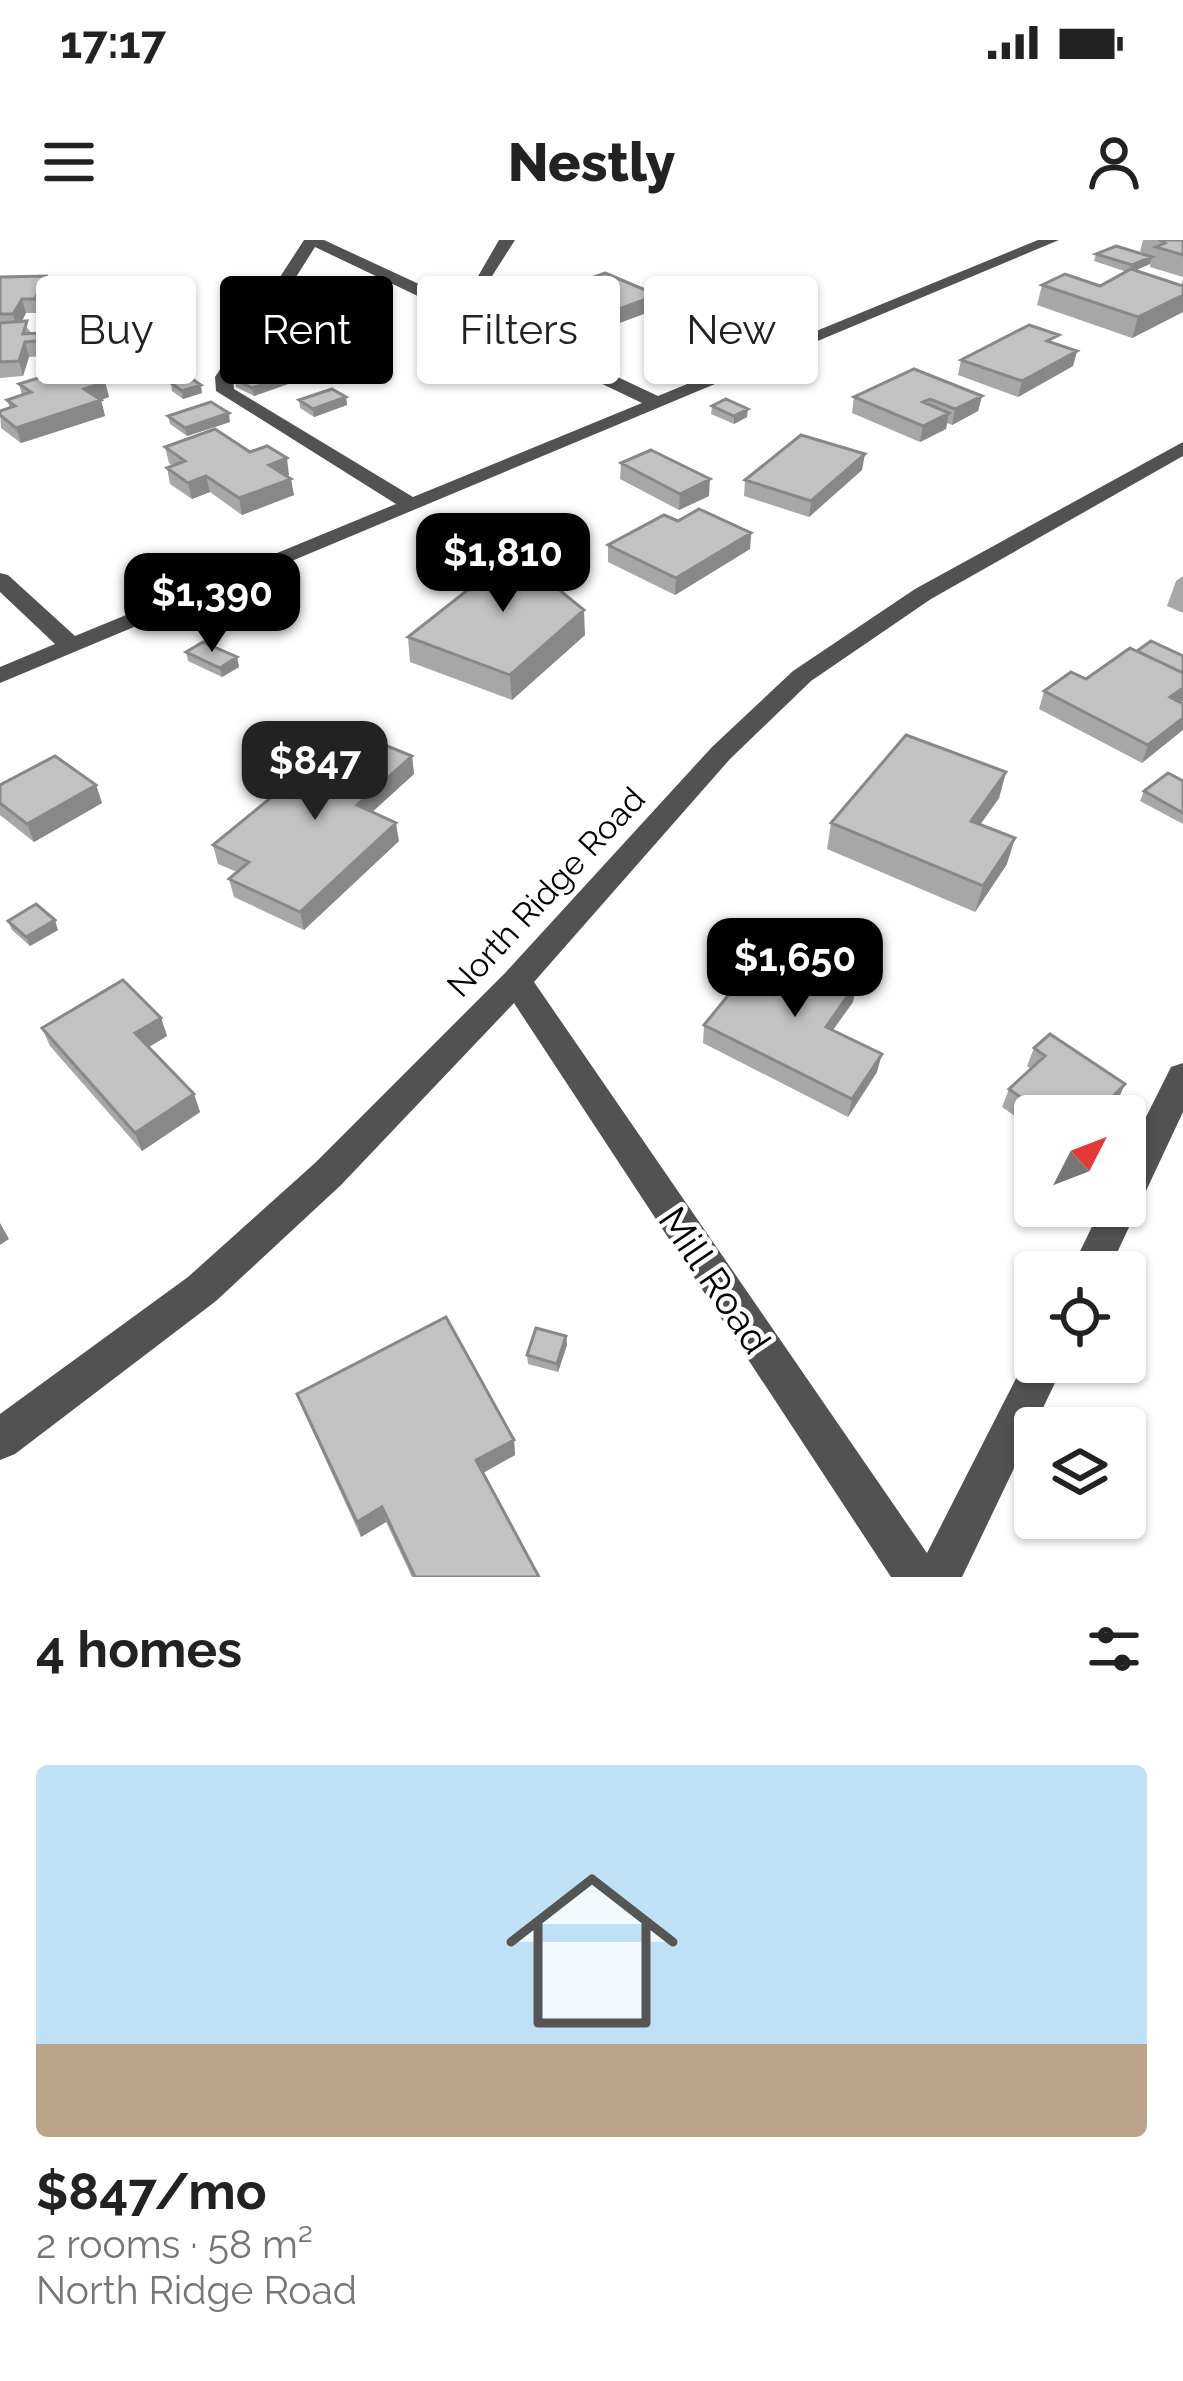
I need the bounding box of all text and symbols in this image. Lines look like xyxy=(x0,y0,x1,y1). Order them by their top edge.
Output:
text: 17:17 xyxy=(60,16,166,69)
icon: menu xyxy=(36,129,102,195)
icon: person xyxy=(1081,129,1147,195)
text: Nestly xyxy=(508,130,675,194)
chip: Buy xyxy=(36,276,196,384)
chip: Rent xyxy=(220,276,393,384)
chip: Filters xyxy=(417,276,620,384)
chip: New xyxy=(644,276,818,384)
pin: $1,810 xyxy=(405,513,601,615)
text: $1,810 xyxy=(443,529,563,575)
pin: $1,390 xyxy=(114,553,310,655)
text: $1,390 xyxy=(151,569,273,615)
pin: $847 xyxy=(244,721,386,823)
text: $847 xyxy=(269,737,361,783)
street label: North Ridge Road xyxy=(439,779,653,1005)
pin: $1,650 xyxy=(697,918,893,1020)
text: $1,650 xyxy=(734,934,856,980)
north arrow xyxy=(1014,1095,1146,1227)
map controls xyxy=(1014,1095,1146,1539)
street label: Mill Road xyxy=(649,1198,781,1362)
button: locate xyxy=(1014,1251,1146,1383)
button: layers xyxy=(1014,1407,1146,1539)
icon: filters xyxy=(1081,1616,1147,1682)
text: 4 homes xyxy=(36,1619,242,1679)
icon: home xyxy=(484,1843,700,2059)
text: $847/mo xyxy=(36,2161,267,2221)
text: 2 rooms · 58 m² xyxy=(36,2221,313,2267)
text: North Ridge Road xyxy=(36,2267,357,2313)

